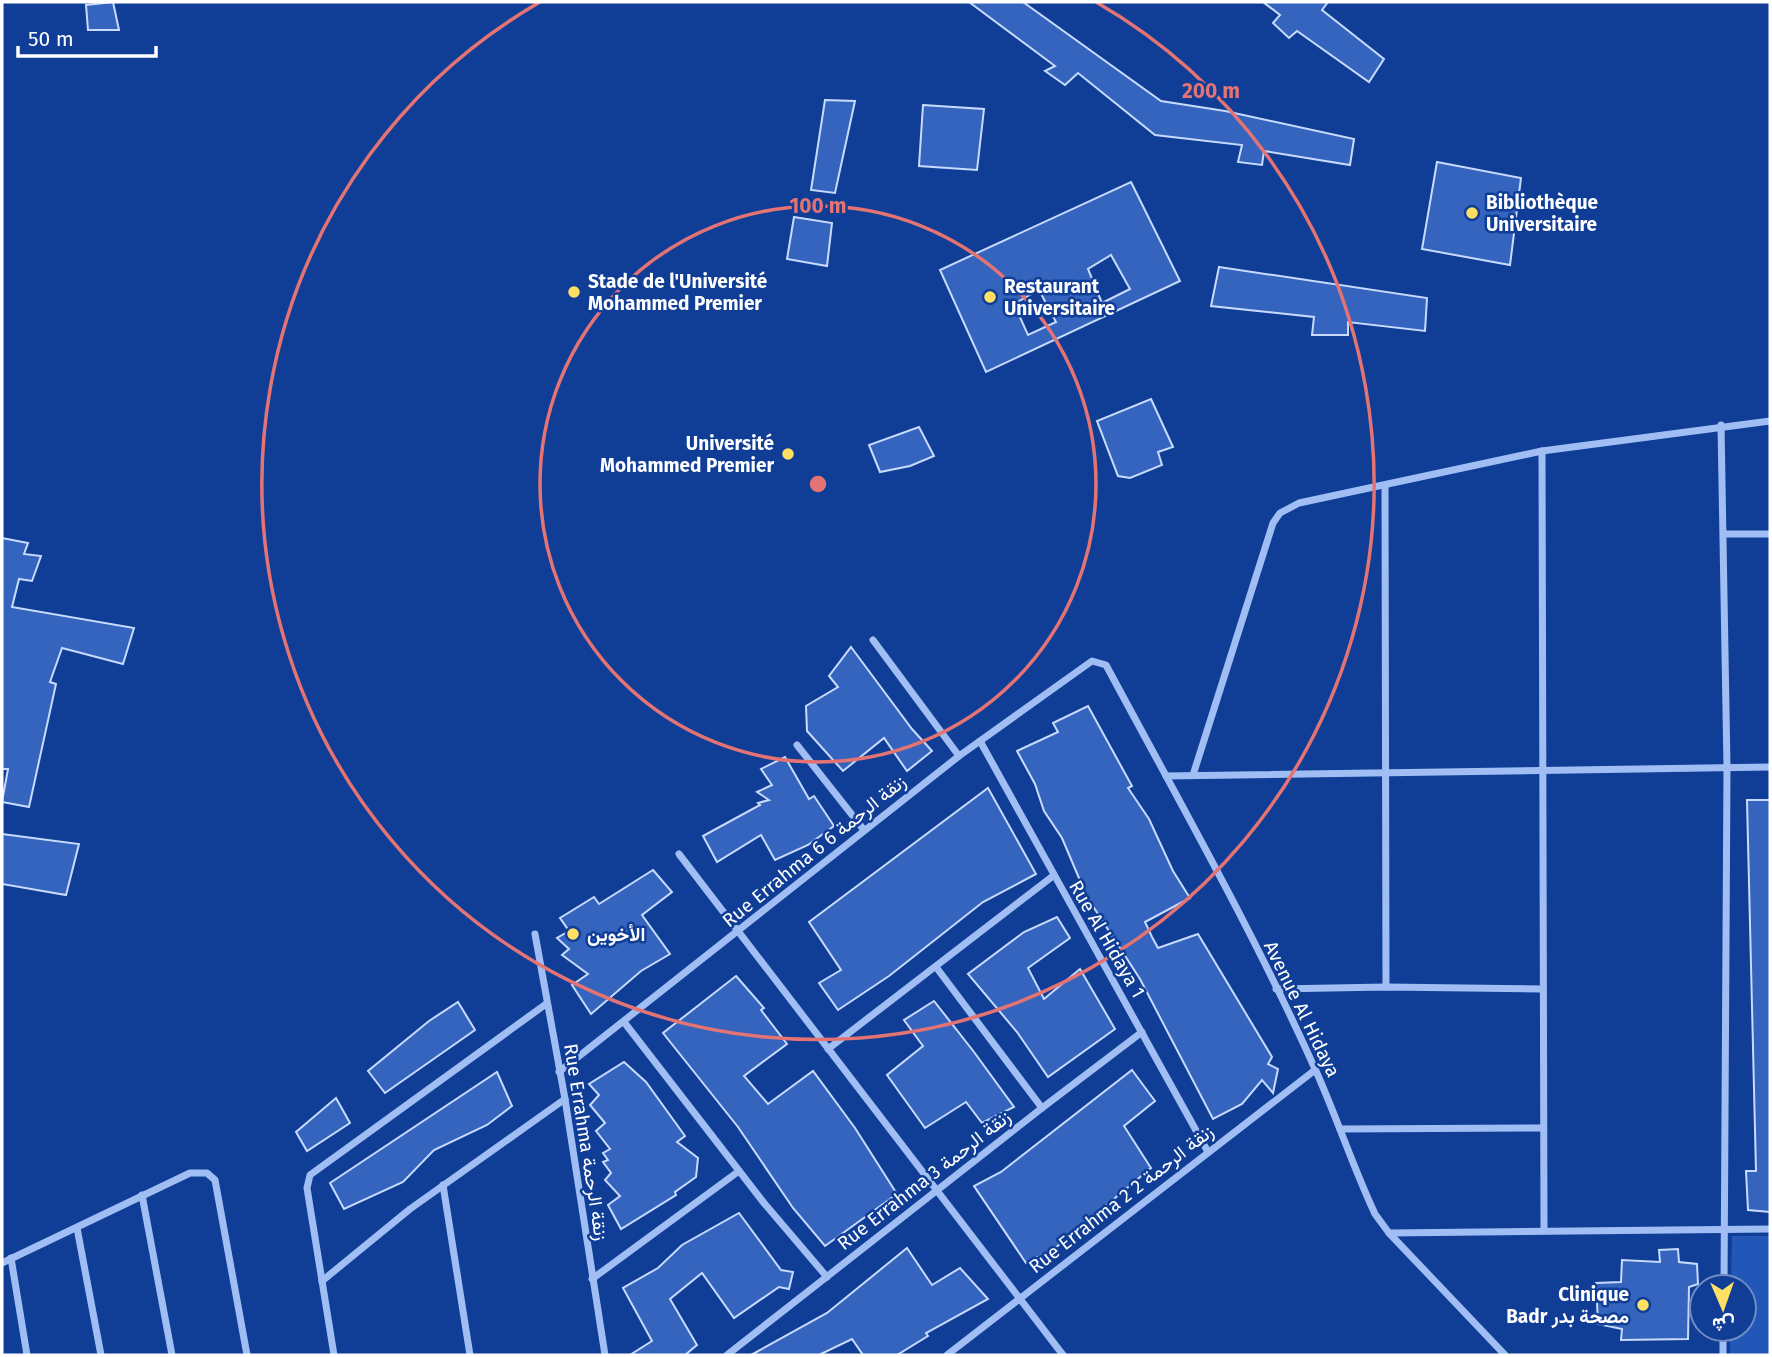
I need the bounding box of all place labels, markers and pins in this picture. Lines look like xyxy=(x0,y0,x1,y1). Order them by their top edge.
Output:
place label: Bibliothèque Universitaire xyxy=(1486,191,1598,236)
marker: Bibliothèque Universitaire xyxy=(1464,205,1480,221)
place label: Stade de l'Université Mohammed Premier xyxy=(588,270,767,315)
place label: Restaurant Universitaire xyxy=(1004,275,1115,320)
marker: Stade de l'Université Mohammed Premier xyxy=(566,284,582,300)
marker: Restaurant Universitaire xyxy=(982,289,998,305)
place label: Université Mohammed Premier xyxy=(600,432,774,477)
marker: Université Mohammed Premier xyxy=(780,446,796,462)
centre of rings xyxy=(806,472,830,496)
place label: الأخوين xyxy=(587,923,645,947)
marker: الأخوين xyxy=(565,926,581,942)
place label: Clinique Badr مصحة بدر xyxy=(1506,1283,1629,1329)
marker: Clinique Badr مصحة بدر xyxy=(1635,1297,1651,1313)

